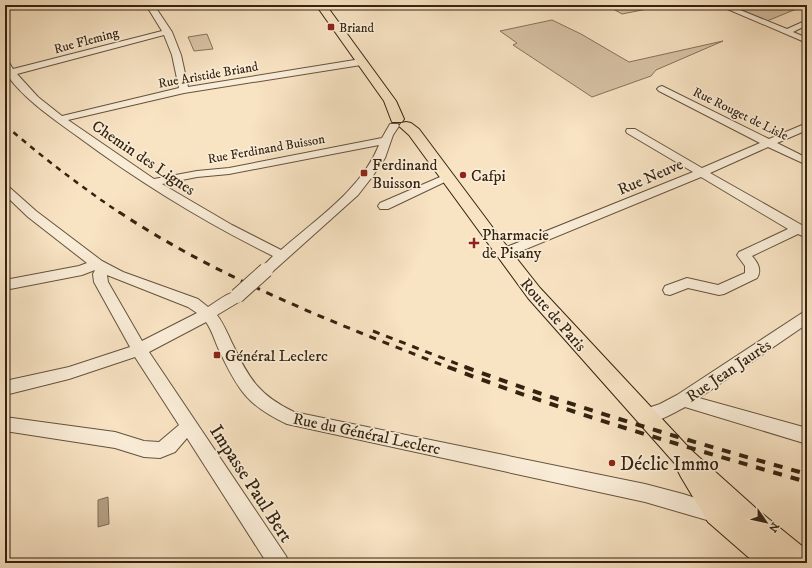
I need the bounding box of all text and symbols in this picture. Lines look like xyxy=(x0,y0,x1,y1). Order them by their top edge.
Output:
place label: Briand xyxy=(339,20,375,36)
marker: Briand xyxy=(326,22,336,32)
street label: Rue Fleming xyxy=(52,24,121,57)
street label: Rue Aristide Briand xyxy=(157,58,260,92)
street label: Rue Rouget de Lisle xyxy=(690,84,791,144)
street label: Chemin des Lignes xyxy=(88,116,199,200)
street label: Rue Ferdinand Buisson xyxy=(206,131,326,167)
street label: Rue Neuve xyxy=(615,154,687,200)
place label: Ferdinand Buisson xyxy=(372,155,438,193)
place label: Cafpi xyxy=(471,166,506,186)
marker: Ferdinand Buisson xyxy=(359,168,369,178)
marker: Cafpi xyxy=(458,170,468,180)
place label: Pharmacie de Pisany xyxy=(482,225,549,263)
marker: Pharmacie de Pisany xyxy=(469,238,479,248)
street label: Route de Paris xyxy=(516,274,591,355)
street label: Rue Jean Jaurès xyxy=(682,335,775,407)
place label: Général Leclerc xyxy=(225,346,328,366)
marker: Général Leclerc xyxy=(212,350,222,360)
street label: Rue du Général Leclerc xyxy=(291,409,443,459)
street label: Impasse Paul Bert xyxy=(204,421,297,547)
place label: Déclic Immo xyxy=(620,453,719,476)
marker: Déclic Immo xyxy=(607,458,617,468)
north arrow xyxy=(746,502,786,542)
text: N xyxy=(765,519,782,535)

